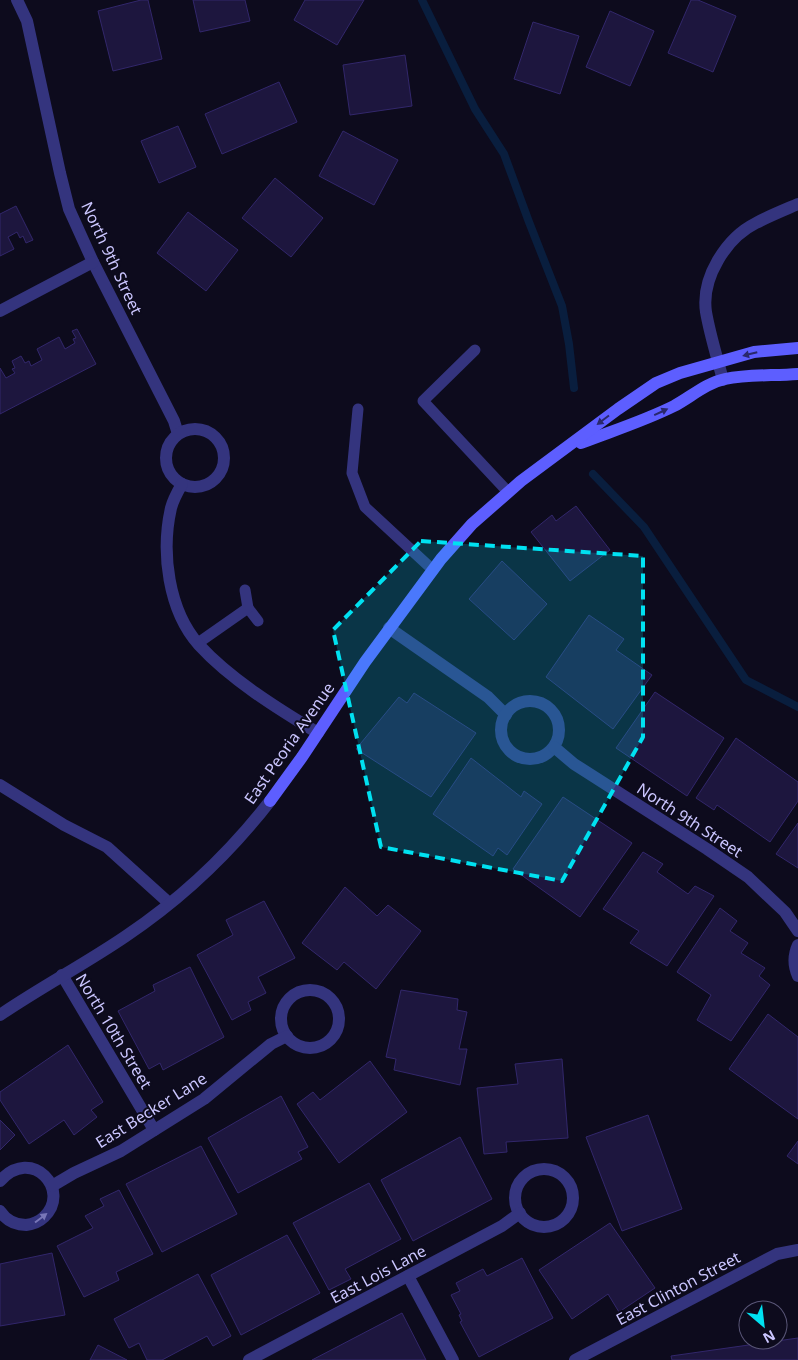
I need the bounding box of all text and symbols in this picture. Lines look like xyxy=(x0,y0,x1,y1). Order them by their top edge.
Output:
street label: North 9th Street xyxy=(76,198,148,318)
one-way arrow xyxy=(742,350,757,358)
one-way arrow xyxy=(654,407,668,415)
one-way arrow xyxy=(597,415,610,425)
street label: East Peoria Avenue xyxy=(239,678,339,808)
street label: North 9th Street xyxy=(633,778,747,863)
street label: North 10th Street xyxy=(71,969,157,1093)
street label: East Becker Lane xyxy=(91,1067,211,1153)
one-way arrow xyxy=(35,1213,48,1223)
street label: East Lois Lane xyxy=(326,1239,430,1309)
street label: East Clinton Street xyxy=(612,1246,744,1330)
north arrow xyxy=(738,1300,788,1350)
text: N xyxy=(760,1326,779,1348)

